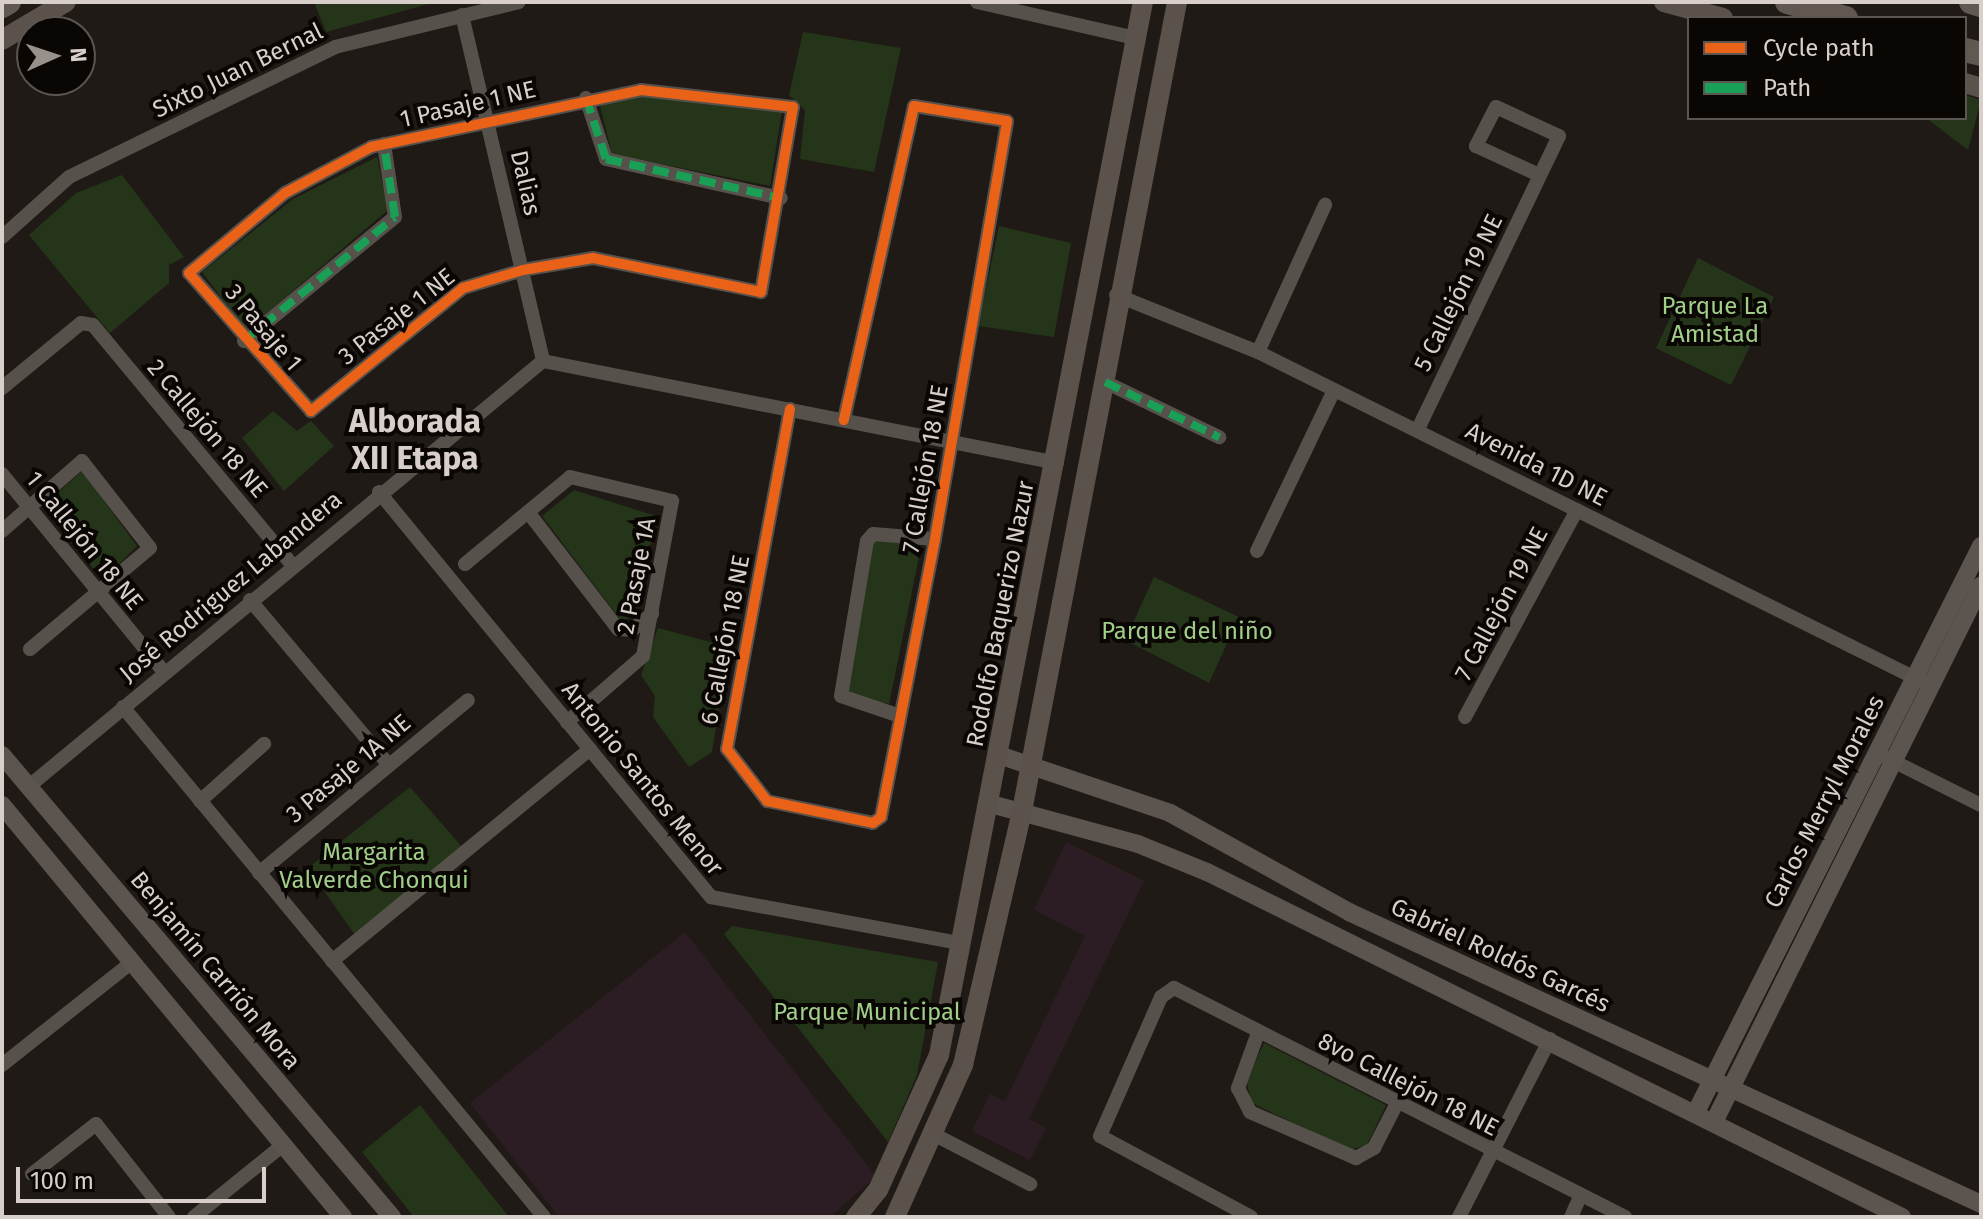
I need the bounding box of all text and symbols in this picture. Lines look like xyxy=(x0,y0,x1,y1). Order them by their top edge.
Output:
north arrow xyxy=(16,16,96,96)
legend xyxy=(1687,16,1967,120)
street label: Sixto Juan Bernal xyxy=(148,17,328,125)
text: Cycle path xyxy=(1763,34,1875,62)
text: N xyxy=(65,47,92,63)
text: Path xyxy=(1763,74,1811,102)
street label: 1 Pasaje 1 NE xyxy=(397,75,539,135)
street label: Dalias xyxy=(504,148,546,218)
street label: 5 Callejón 19 NE xyxy=(1409,210,1509,376)
street label: 3 Pasaje 1 NE xyxy=(333,263,461,371)
street label: 3 Pasaje 1 xyxy=(219,279,307,377)
park label: Parque La Amistad xyxy=(1662,293,1768,349)
street label: 2 Callejón 18 NE xyxy=(141,354,273,504)
street label: 7 Callejón 18 NE xyxy=(897,383,955,555)
district label: Alborada XII Etapa xyxy=(349,403,481,478)
street label: Avenida 1D NE xyxy=(1461,417,1611,513)
street label: 1 Callejón 18 NE xyxy=(19,466,149,616)
street label: Rodolfo Baquerizo Nazur xyxy=(961,479,1041,749)
street label: José Rodriguez Labandera xyxy=(114,486,348,688)
street label: 2 Pasaje 1A xyxy=(612,515,662,637)
street label: 7 Callejón 19 NE xyxy=(1449,522,1555,686)
street label: 6 Callejón 18 NE xyxy=(695,553,757,727)
park label: Parque del niño xyxy=(1101,618,1273,646)
street label: Antonio Santos Menor xyxy=(555,676,729,882)
street label: Carlos Merryl Morales xyxy=(1759,691,1891,913)
street label: 3 Pasaje 1A NE xyxy=(281,709,417,829)
park label: Margarita Valverde Chonqui xyxy=(279,839,469,895)
street label: Benjamín Carrión Mora xyxy=(124,866,306,1076)
street label: Gabriel Roldós Garcés xyxy=(1386,893,1614,1019)
park label: Parque Municipal xyxy=(773,999,961,1027)
street label: 8vo Callejón 18 NE xyxy=(1313,1027,1503,1143)
scale bar xyxy=(20,1151,270,1201)
text: 100 m xyxy=(30,1167,94,1195)

